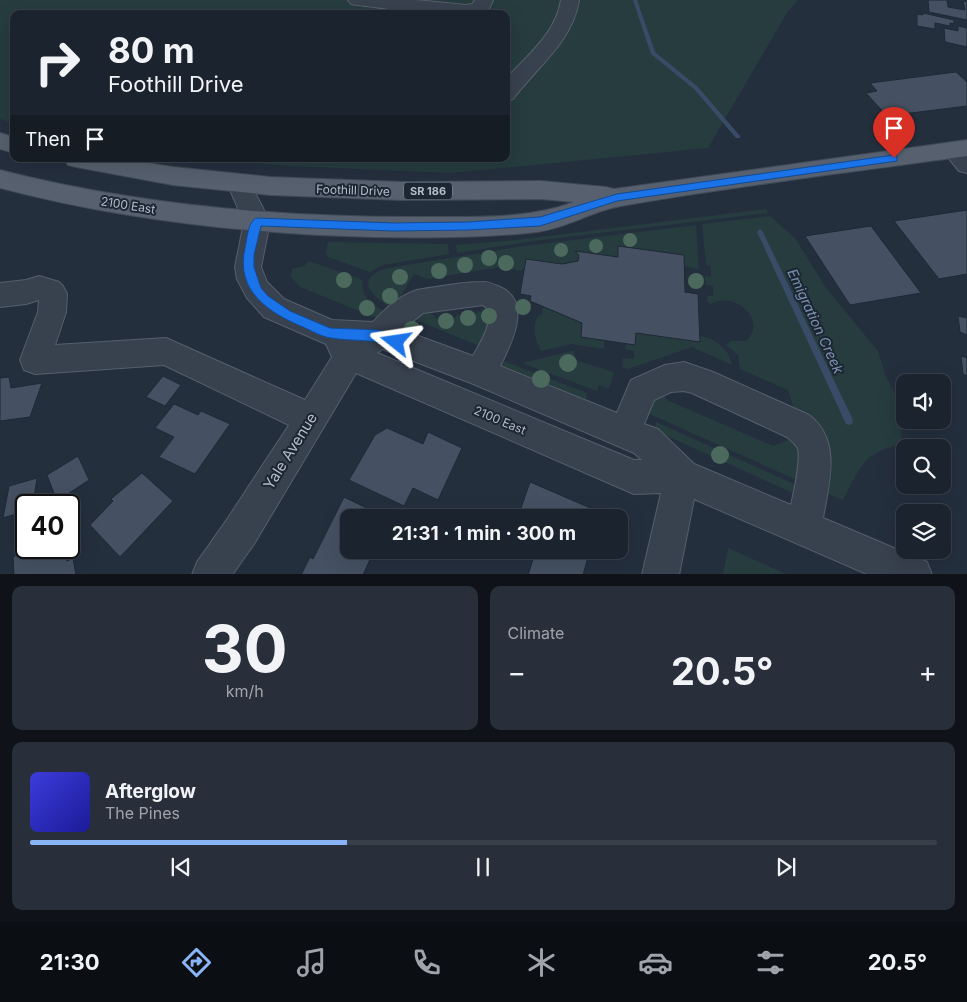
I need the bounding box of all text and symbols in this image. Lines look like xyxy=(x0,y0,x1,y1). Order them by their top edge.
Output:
text: 80 m xyxy=(108,29,195,71)
icon: right xyxy=(25,30,90,95)
text: Foothill Drive xyxy=(108,71,243,97)
pin xyxy=(873,107,915,158)
icon: arrive xyxy=(880,114,908,142)
icon: arrive xyxy=(81,125,109,153)
text: Then xyxy=(25,128,71,151)
street label: Foothill Drive xyxy=(316,181,390,199)
road number: SR 186 xyxy=(404,182,452,200)
street label: 2100 East xyxy=(100,193,156,217)
water label: Emigration Creek xyxy=(784,266,848,377)
position arrow xyxy=(369,315,421,367)
map controls xyxy=(896,374,951,559)
button: sound xyxy=(896,374,951,429)
street label: 2100 East xyxy=(472,402,528,438)
street label: Yale Avenue xyxy=(259,409,321,493)
button: search xyxy=(896,439,951,494)
speed limit sign: 40 xyxy=(15,494,80,559)
button: layers xyxy=(896,504,951,559)
text: 21:31 · 1 min · 300 m xyxy=(392,522,576,545)
text: 30 xyxy=(202,609,288,688)
text: Climate xyxy=(508,623,564,643)
text: 20.5° xyxy=(671,648,773,694)
text: − xyxy=(508,655,526,689)
text: + xyxy=(918,655,937,689)
text: km/h xyxy=(226,681,264,701)
text: Afterglow xyxy=(105,780,196,803)
text: The Pines xyxy=(105,803,180,823)
icon: previous xyxy=(167,853,195,881)
icon: pause xyxy=(469,853,497,881)
icon: next xyxy=(772,853,800,881)
icon: directions xyxy=(179,945,214,980)
icon: music xyxy=(294,945,329,980)
icon: phone xyxy=(409,945,444,980)
icon: climate xyxy=(524,945,559,980)
icon: car xyxy=(638,945,673,980)
icon: filters xyxy=(753,945,788,980)
text: 21:30 xyxy=(40,949,100,975)
text: 20.5° xyxy=(868,949,927,975)

